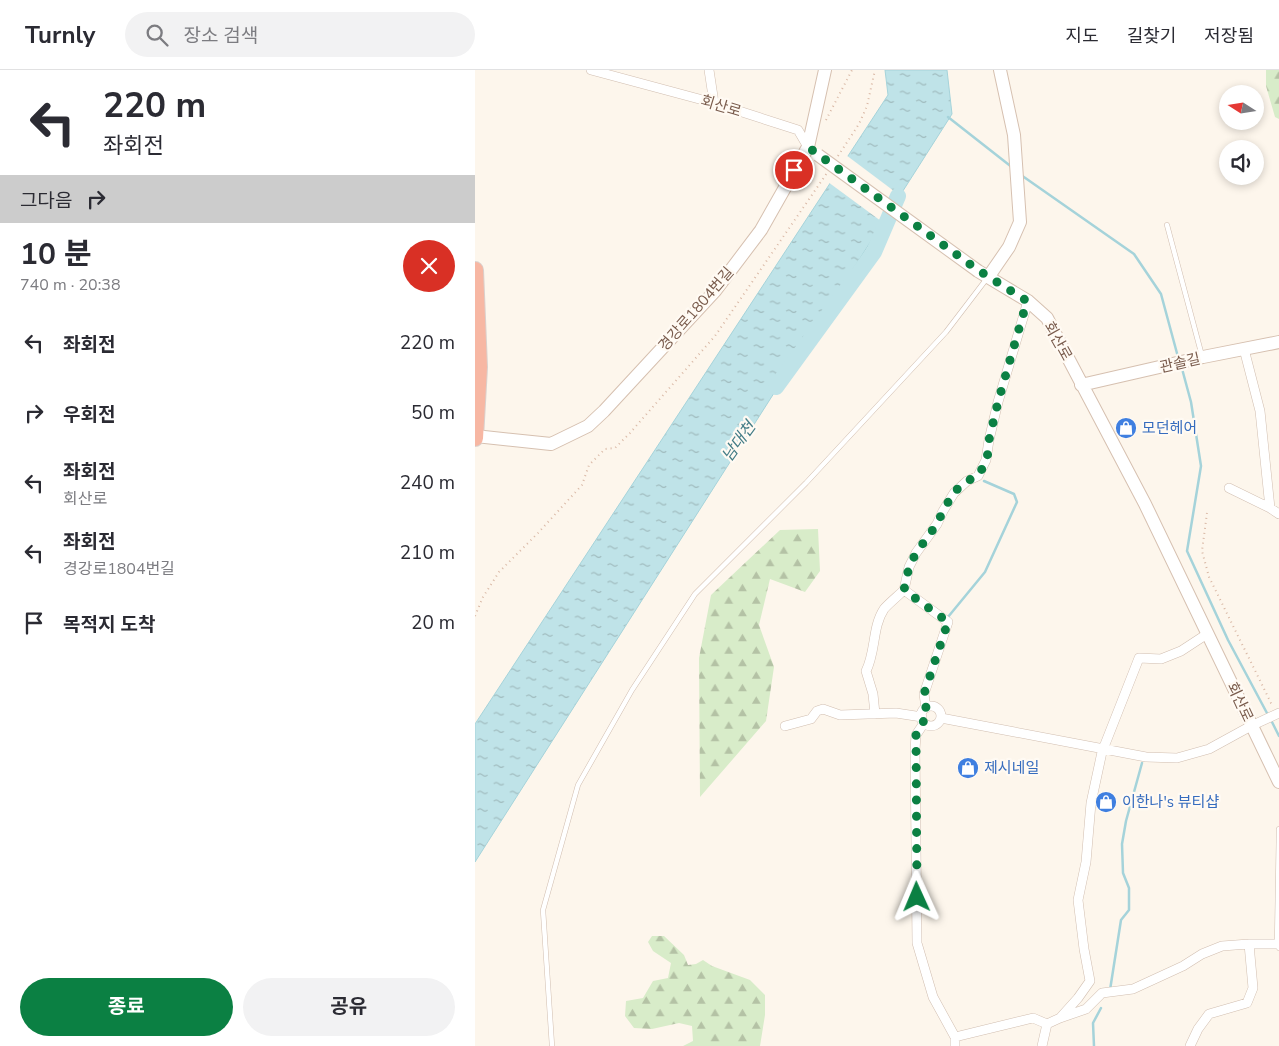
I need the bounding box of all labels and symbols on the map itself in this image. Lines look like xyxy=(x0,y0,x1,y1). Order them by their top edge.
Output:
north arrow xyxy=(1219,85,1264,130)
street label: 회산로 xyxy=(698,90,744,122)
pin xyxy=(773,149,815,191)
street label: 경강로1804번길 xyxy=(654,263,738,355)
street label: 회산로 xyxy=(1039,318,1077,364)
street label: 관솔길 xyxy=(1158,349,1202,377)
water label: 남대천 xyxy=(717,415,762,466)
shop icon: 모던헤어 xyxy=(1114,416,1138,440)
place label: 모던헤어 xyxy=(1142,418,1197,438)
street label: 회산로 xyxy=(1222,679,1258,725)
shop icon: 제시네일 xyxy=(956,756,980,780)
place label: 제시네일 xyxy=(984,758,1039,778)
shop icon: 이한나's 뷰티샵 xyxy=(1094,790,1118,814)
place label: 이한나's 뷰티샵 xyxy=(1122,792,1219,812)
position arrow xyxy=(890,870,942,922)

